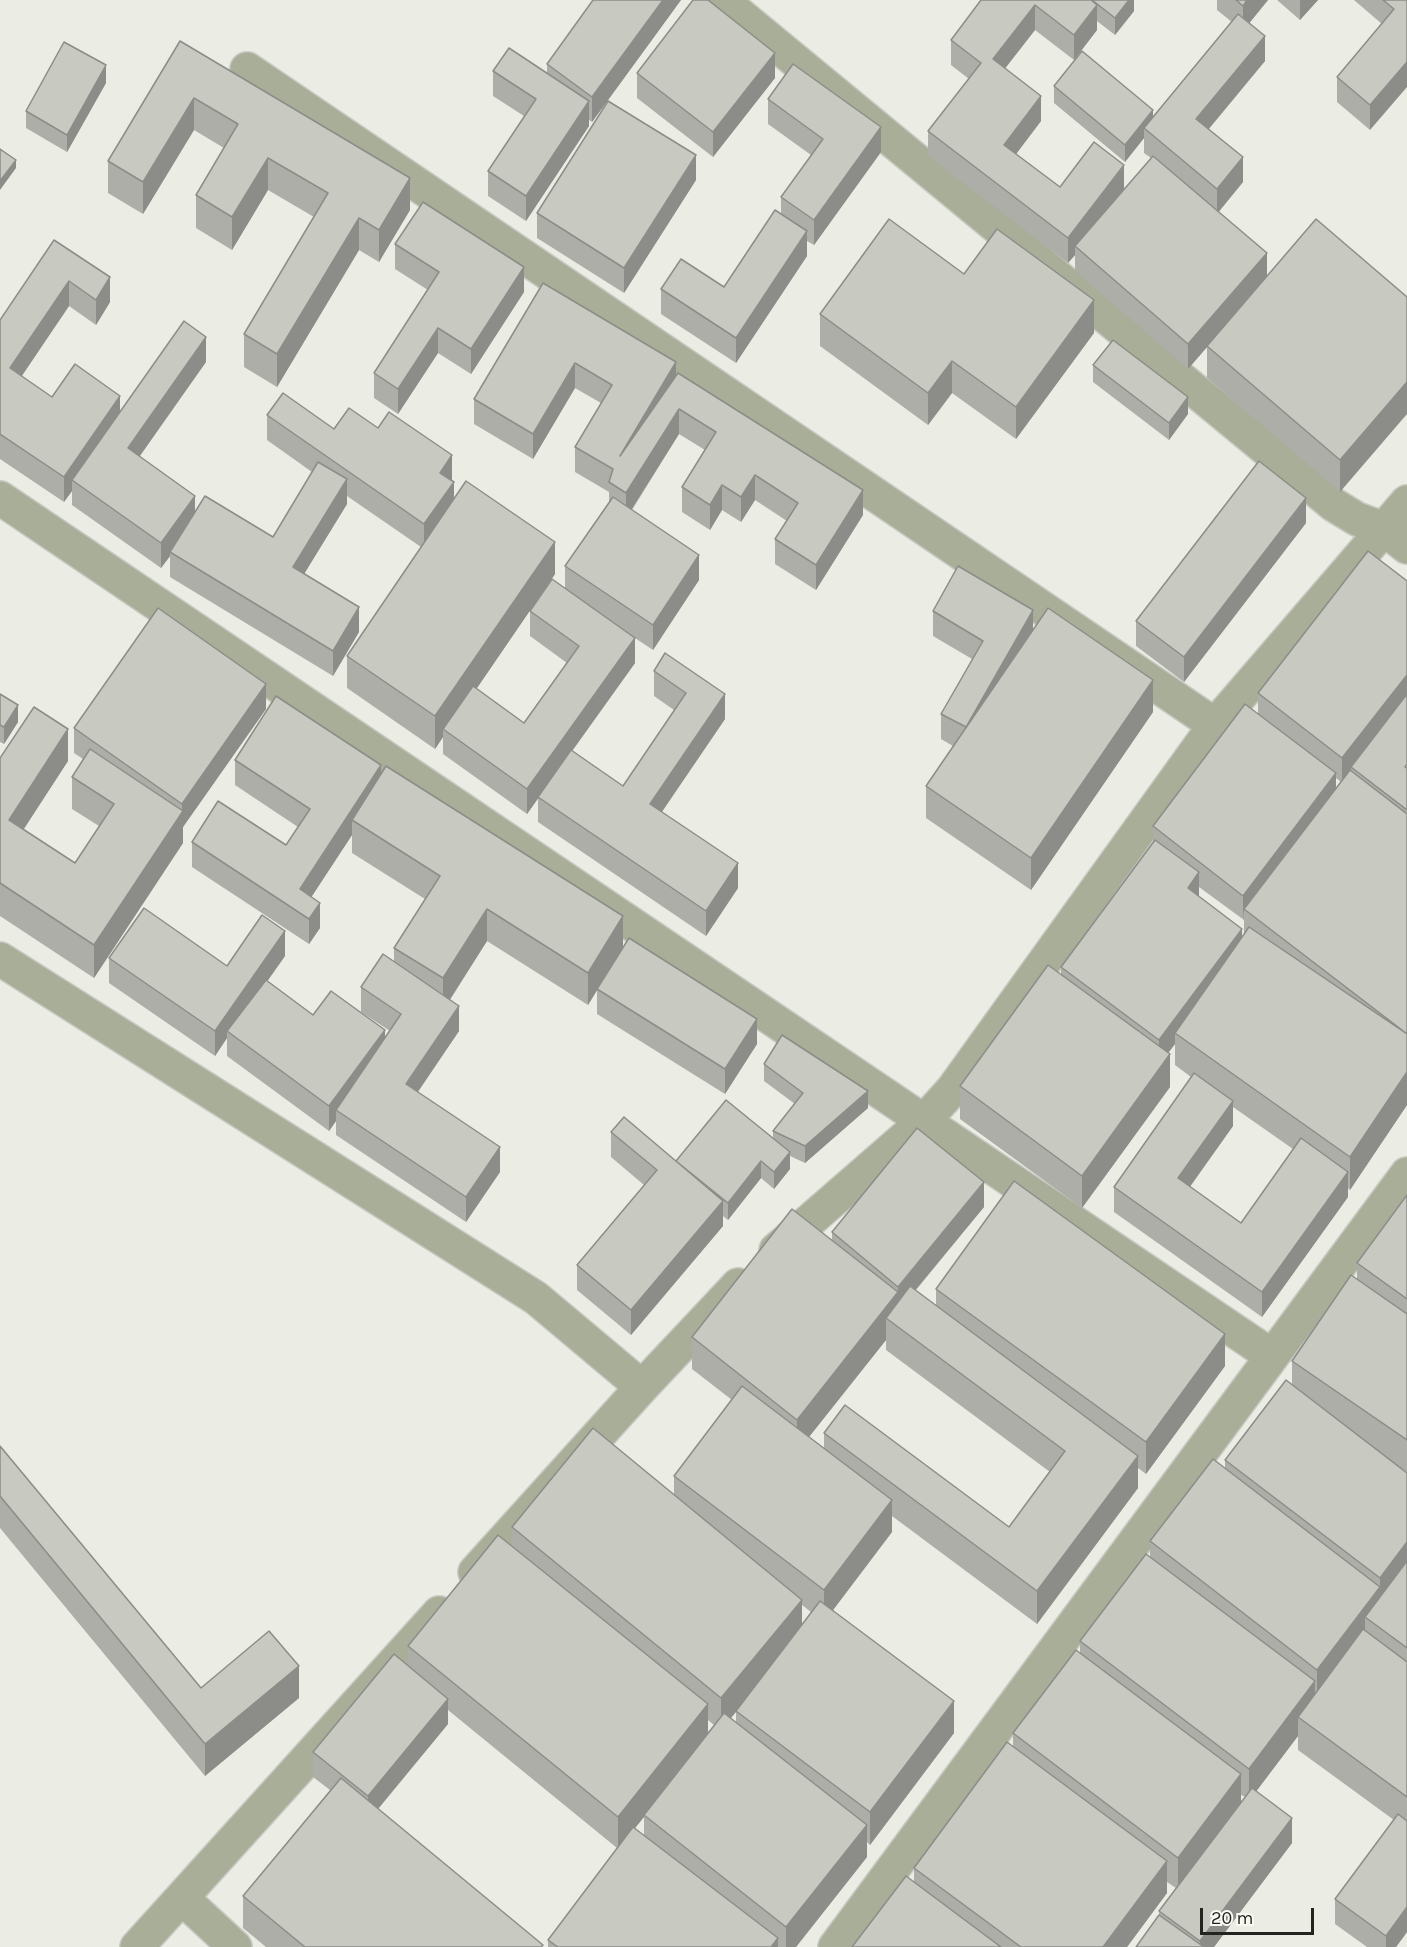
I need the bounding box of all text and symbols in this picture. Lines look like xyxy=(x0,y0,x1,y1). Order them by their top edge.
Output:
scale bar xyxy=(1203,1896,1317,1934)
text: 20 m xyxy=(1211,1907,1253,1929)

